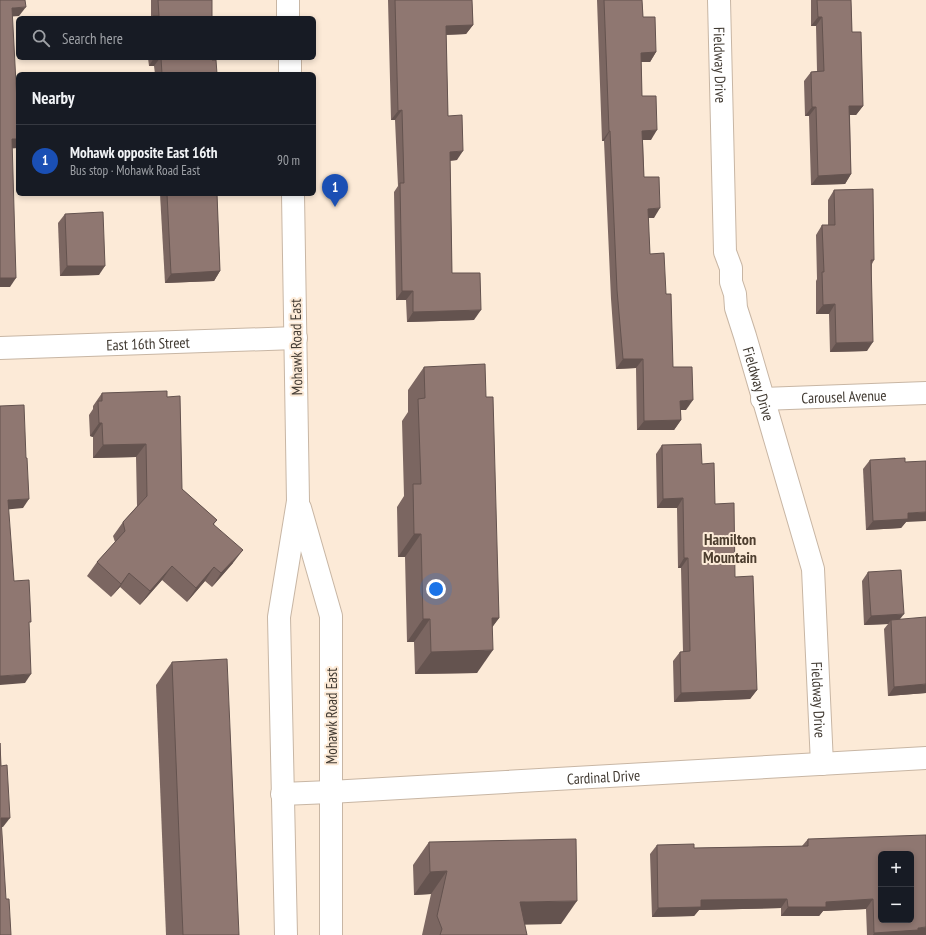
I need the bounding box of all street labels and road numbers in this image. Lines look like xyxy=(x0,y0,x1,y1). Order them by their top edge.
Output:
street label: Fieldway Drive xyxy=(710,27,731,103)
street label: Mohawk Road East xyxy=(286,299,306,395)
street label: East 16th Street xyxy=(106,332,190,354)
street label: Fieldway Drive xyxy=(739,344,779,423)
street label: Carousel Avenue xyxy=(801,385,887,407)
street label: Fieldway Drive xyxy=(808,661,830,738)
street label: Mohawk Road East xyxy=(322,668,341,764)
street label: Cardinal Drive xyxy=(566,765,641,788)

